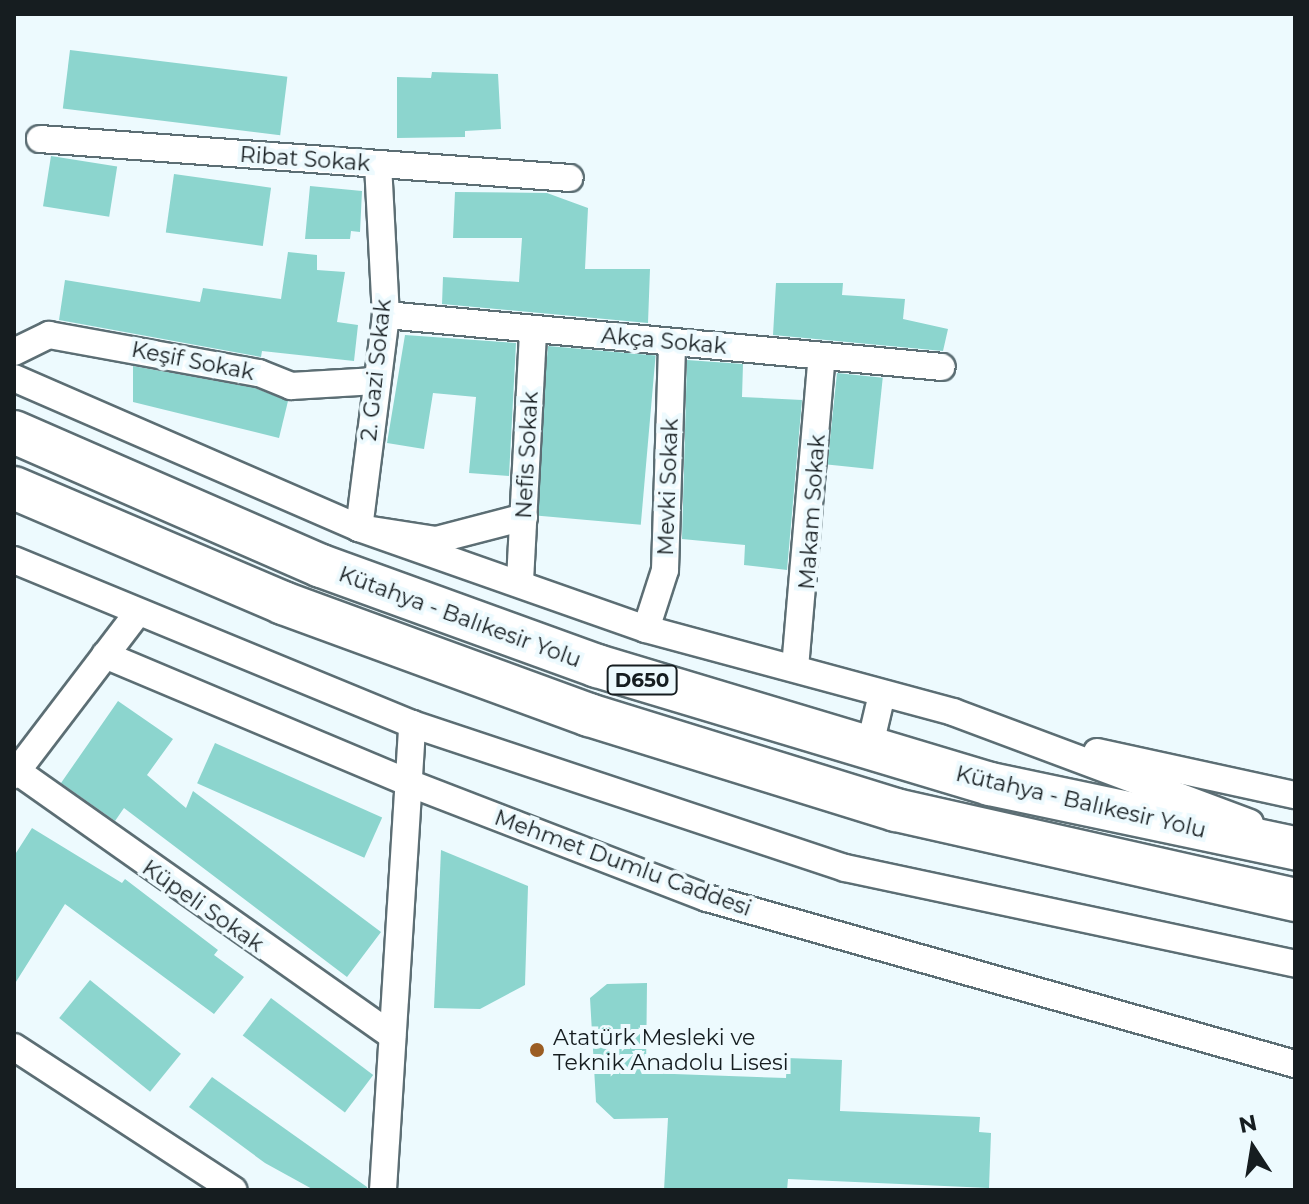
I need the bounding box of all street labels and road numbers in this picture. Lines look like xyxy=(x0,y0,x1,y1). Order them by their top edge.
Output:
street label: Ribat Sokak xyxy=(239,141,371,177)
street label: 2. Gazi Sokak xyxy=(355,298,397,442)
street label: Akça Sokak xyxy=(600,322,728,360)
street label: Keşif Sokak xyxy=(129,336,257,386)
street label: Nefis Sokak xyxy=(510,391,544,519)
street label: Mevki Sokak xyxy=(652,418,684,556)
street label: Makam Sokak xyxy=(793,434,831,590)
street label: Kütahya - Balıkesir Yolu xyxy=(335,561,585,673)
road number: D650 xyxy=(606,664,678,696)
street label: Kütahya - Balıkesir Yolu xyxy=(953,760,1209,844)
street label: Mehmet Dumlu Caddesi xyxy=(491,804,755,922)
street label: Küpeli Sokak xyxy=(137,854,269,958)

